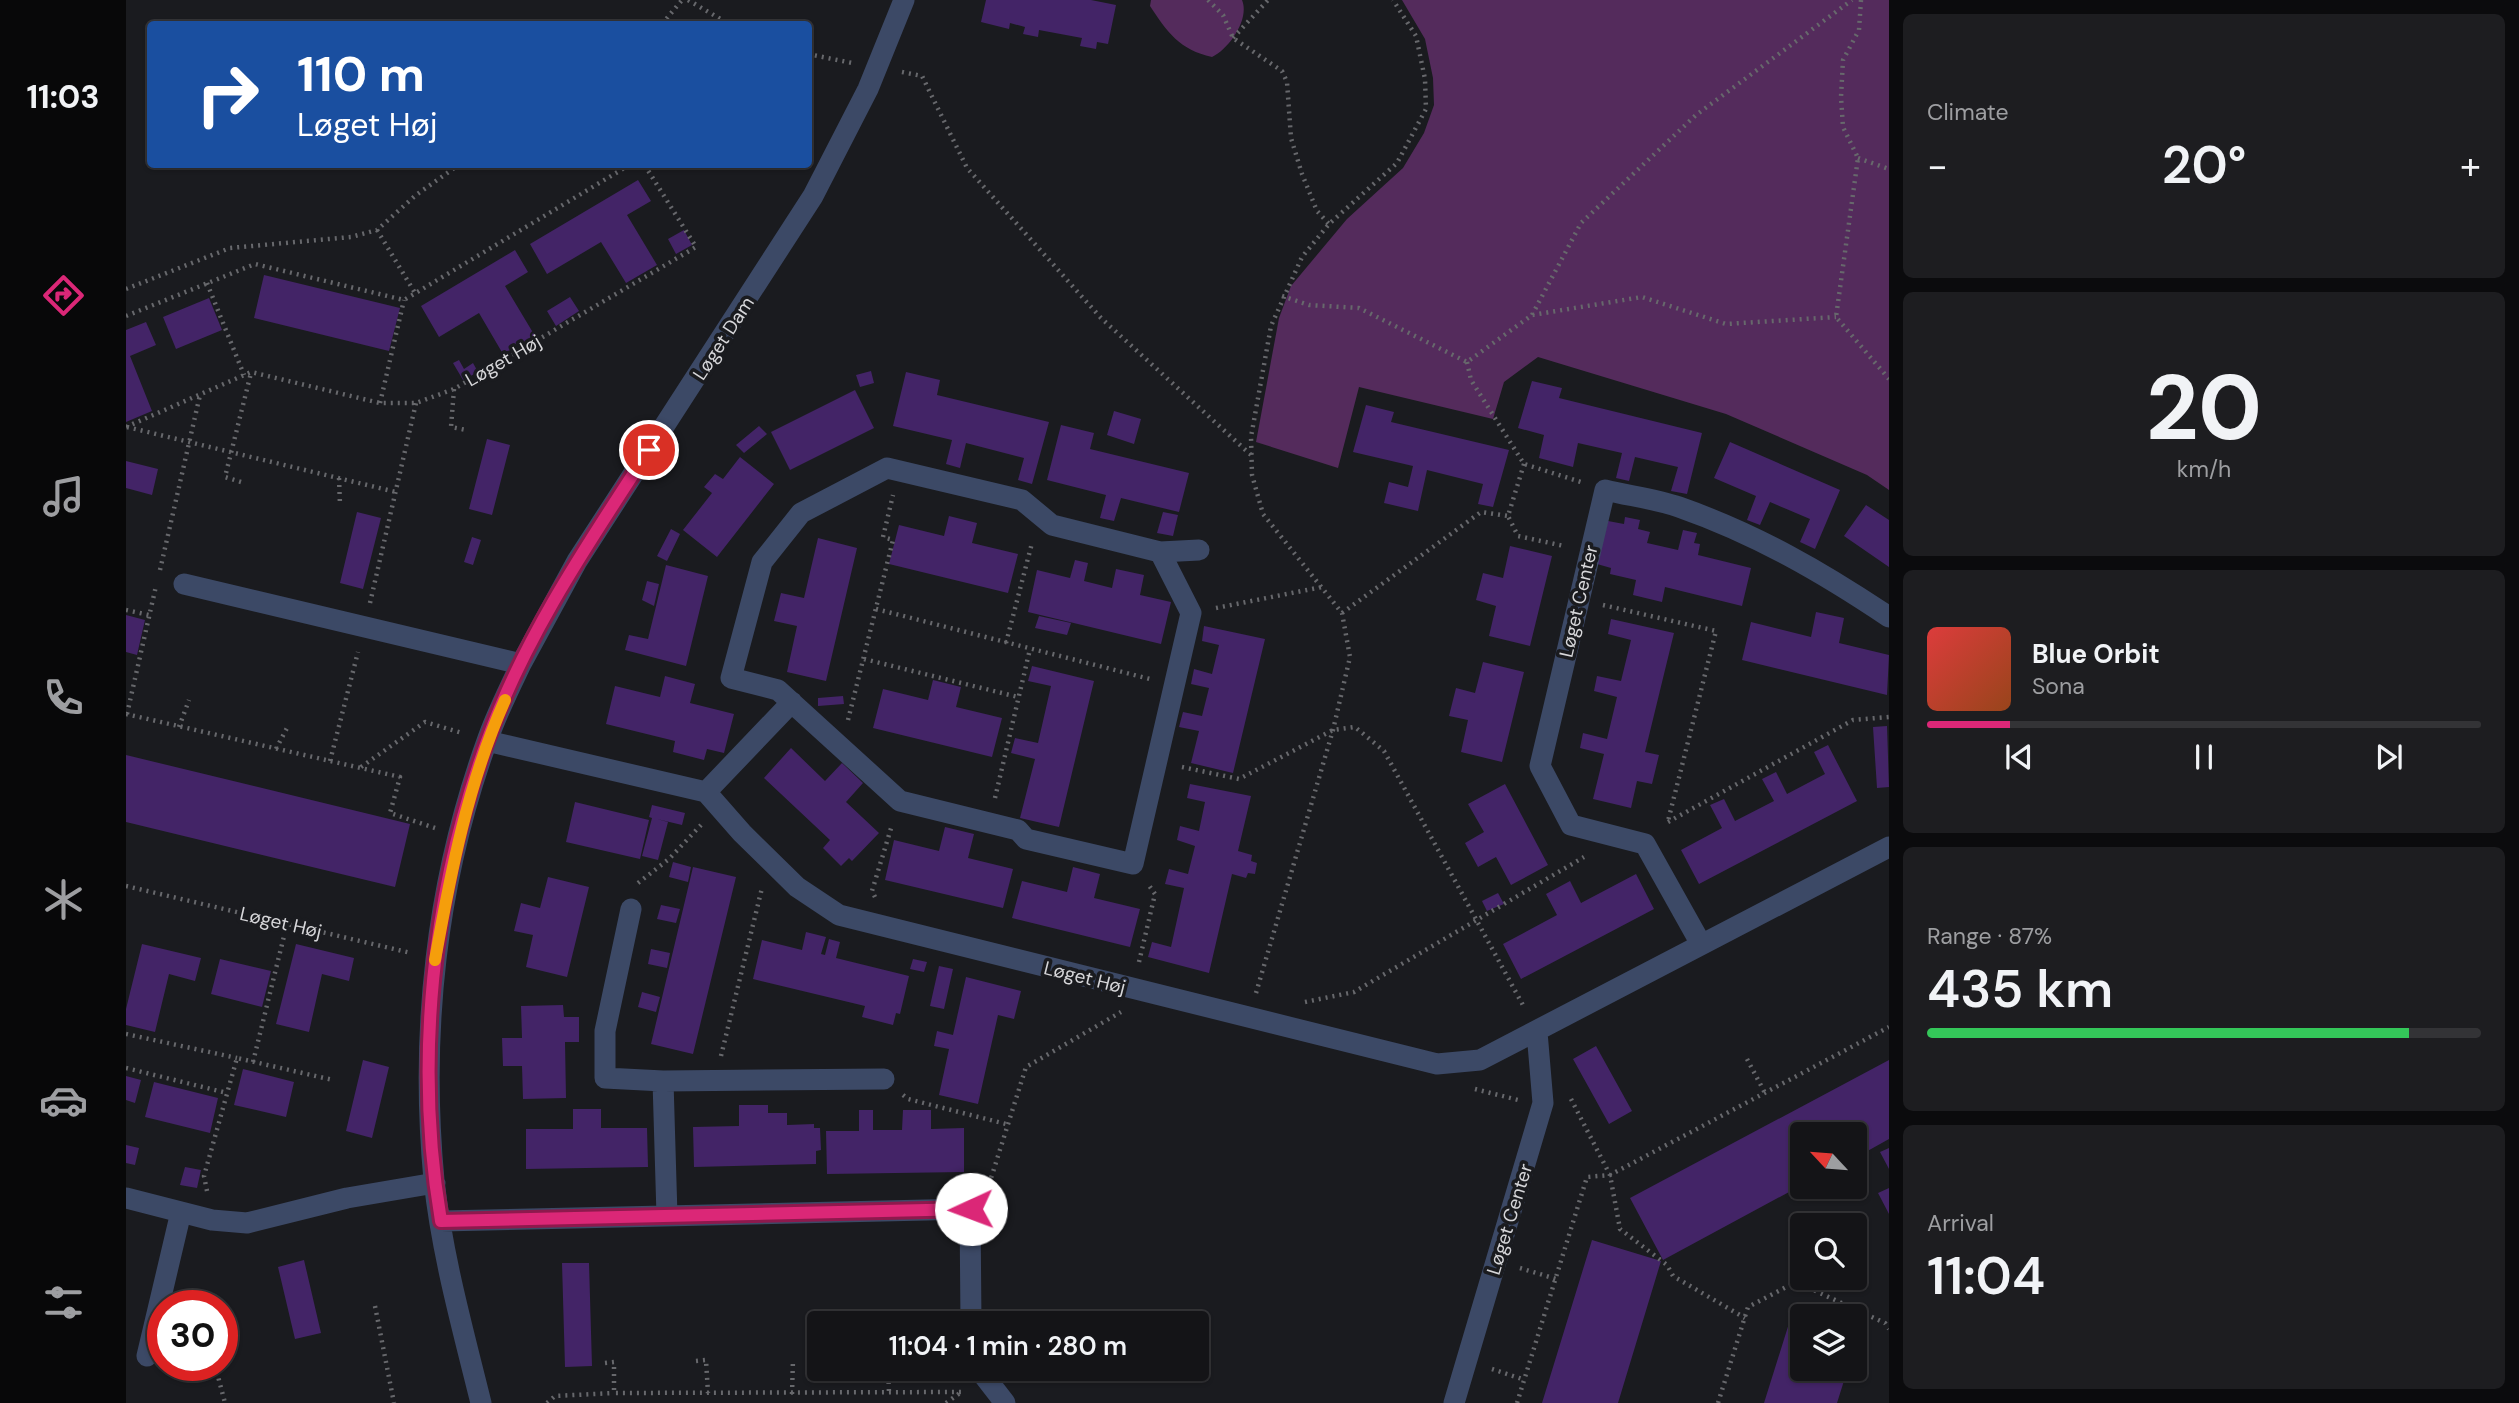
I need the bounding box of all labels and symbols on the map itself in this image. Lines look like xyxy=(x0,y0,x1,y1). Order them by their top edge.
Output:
street label: Løget Dam xyxy=(687,292,760,385)
street label: Løget Høj xyxy=(461,329,546,392)
pin xyxy=(619,420,679,480)
street label: Løget Center xyxy=(1553,542,1604,660)
street label: Løget Høj xyxy=(237,901,324,944)
street label: Løget Høj xyxy=(1041,955,1128,1000)
north arrow xyxy=(1790,1122,1867,1199)
street label: Løget Center xyxy=(1481,1161,1538,1278)
position arrow xyxy=(934,1172,1008,1246)
speed limit sign: 30 xyxy=(147,1290,238,1381)

